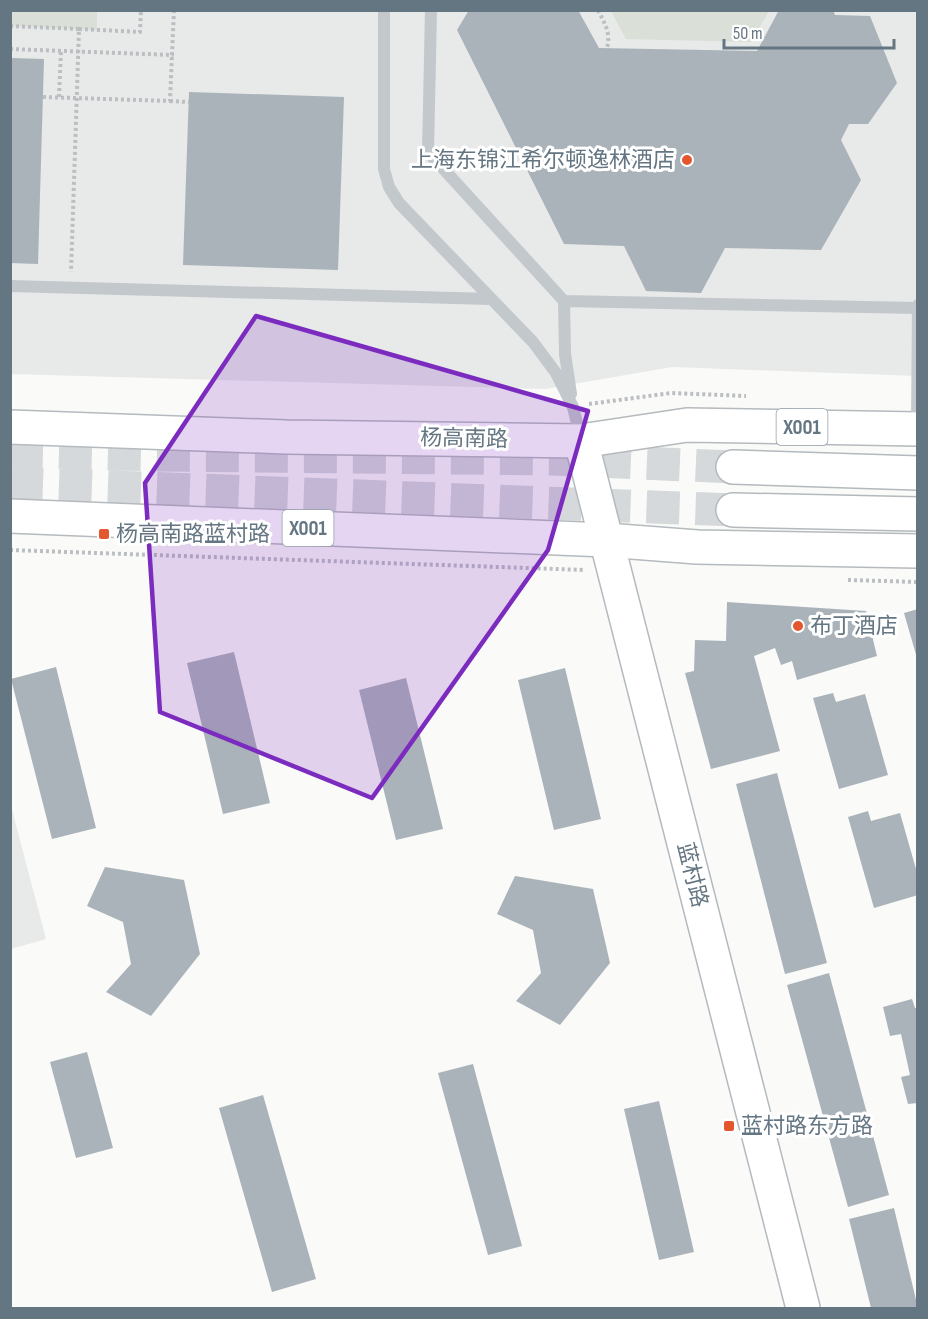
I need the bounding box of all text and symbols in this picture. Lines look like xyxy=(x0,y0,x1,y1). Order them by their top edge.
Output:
scale bar xyxy=(724,12,894,50)
text: 50 m xyxy=(733,23,763,44)
place label: 上海东锦江希尔顿逸林酒店 xyxy=(411,147,675,174)
marker: 上海东锦江希尔顿逸林酒店 xyxy=(680,153,694,167)
road number: X001 xyxy=(776,409,828,445)
street label: 杨高南路 xyxy=(420,425,508,453)
road number: X001 xyxy=(282,510,334,546)
place label: 杨高南路蓝村路 xyxy=(116,521,270,548)
marker: 杨高南路蓝村路 xyxy=(97,527,111,541)
place label: 布丁酒店 xyxy=(810,613,898,640)
marker: 布丁酒店 xyxy=(791,619,805,633)
street label: 蓝村路 xyxy=(671,840,713,910)
place label: 蓝村路东方路 xyxy=(741,1113,873,1140)
marker: 蓝村路东方路 xyxy=(722,1119,736,1133)

